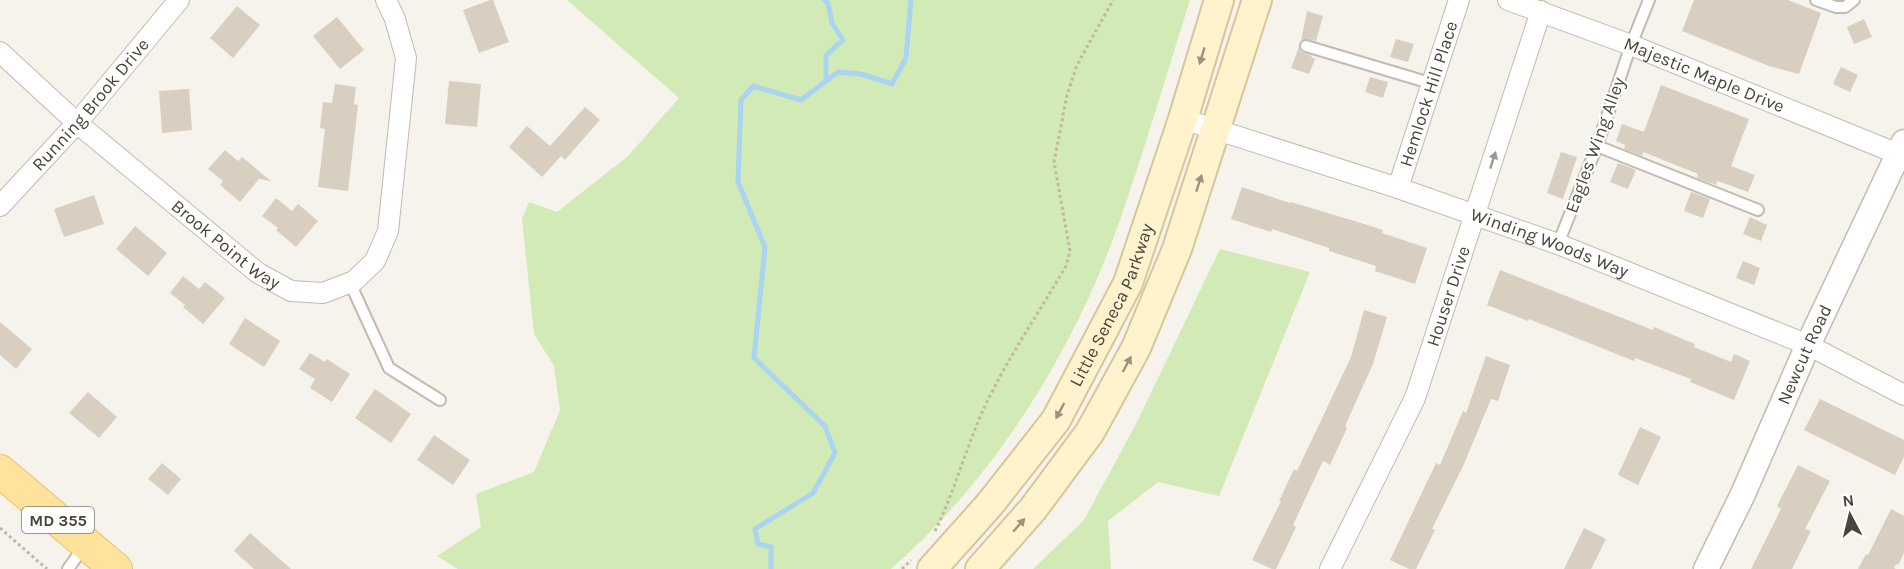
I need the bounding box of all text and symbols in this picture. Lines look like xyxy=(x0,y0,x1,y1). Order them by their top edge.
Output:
street label: Hemlock Hill Place xyxy=(1395,18,1462,170)
street label: Majestic Maple Drive xyxy=(1621,32,1788,117)
street label: Running Brook Drive xyxy=(27,34,154,175)
one-way arrow xyxy=(1197,47,1206,65)
street label: Eagles Wing Alley xyxy=(1560,73,1630,216)
one-way arrow xyxy=(1489,151,1498,169)
one-way arrow xyxy=(1194,174,1204,192)
street label: Brook Point Way xyxy=(167,195,285,294)
street label: Winding Woods Way xyxy=(1468,203,1632,283)
street label: Little Seneca Parkway xyxy=(1065,220,1158,390)
street label: Houser Drive xyxy=(1422,243,1475,349)
street label: Newcut Road xyxy=(1772,301,1837,408)
one-way arrow xyxy=(1122,355,1132,372)
one-way arrow xyxy=(1055,403,1065,420)
north arrow xyxy=(1820,485,1880,545)
text: N xyxy=(1841,490,1855,511)
road number: MD 355 xyxy=(22,507,94,533)
one-way arrow xyxy=(1012,518,1026,533)

